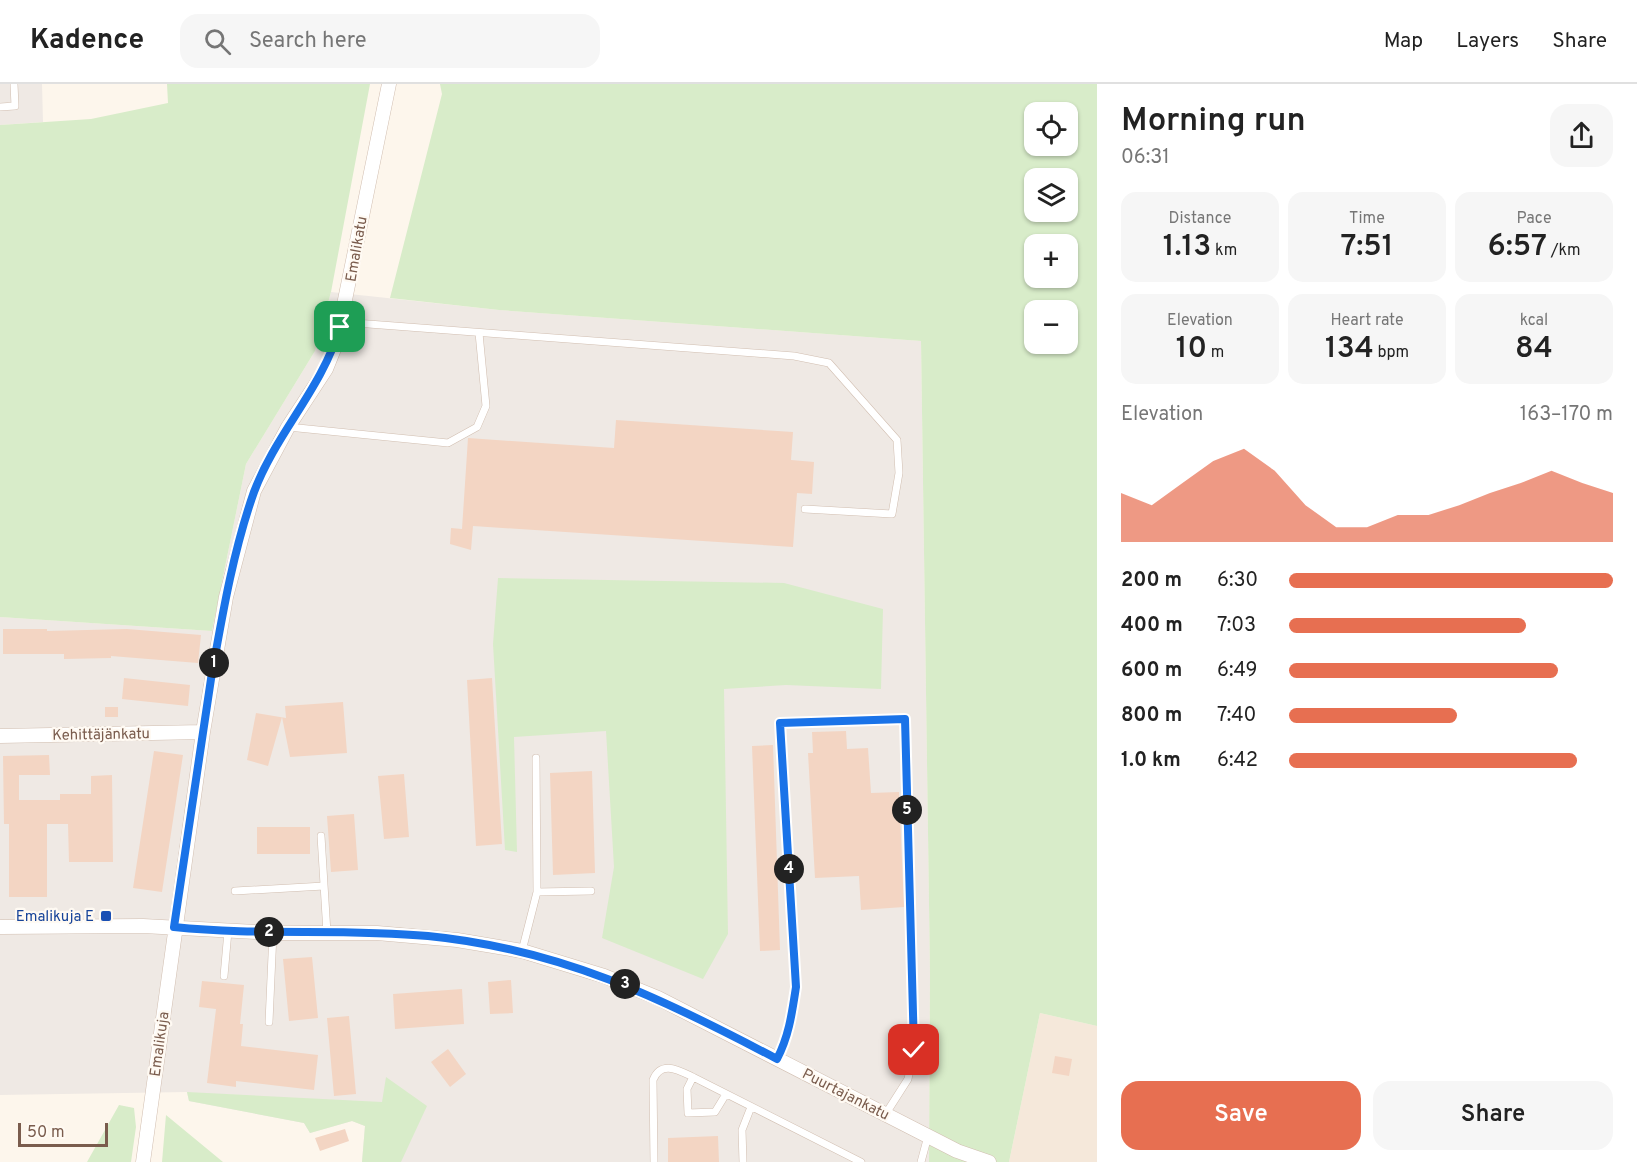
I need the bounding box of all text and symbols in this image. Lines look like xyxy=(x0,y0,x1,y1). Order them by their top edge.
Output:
search box xyxy=(180,14,600,68)
text: Kadence xyxy=(30,23,144,59)
icon: search xyxy=(201,25,234,58)
text: Search here xyxy=(249,28,367,55)
text: Map xyxy=(1384,28,1423,55)
text: Layers xyxy=(1456,28,1519,55)
text: Share xyxy=(1552,28,1607,55)
text: Morning run xyxy=(1121,101,1306,143)
map controls xyxy=(1024,102,1078,354)
button: locate xyxy=(1024,102,1078,156)
button: share xyxy=(1550,104,1613,167)
text: 06:31 xyxy=(1121,145,1170,171)
button: layers xyxy=(1024,168,1078,222)
text: Distance xyxy=(1169,209,1231,229)
text: Time xyxy=(1349,209,1385,229)
text: Pace xyxy=(1516,209,1552,229)
street label: Emalikatu xyxy=(342,215,373,284)
text: 1.13 xyxy=(1163,229,1211,266)
text: 7:51 xyxy=(1341,229,1393,266)
text: 6:57 xyxy=(1487,229,1547,266)
button: + xyxy=(1024,234,1078,288)
text: km xyxy=(1211,241,1237,261)
text: /km xyxy=(1547,241,1581,261)
button: − xyxy=(1024,300,1078,354)
pin xyxy=(314,301,365,352)
icon: arrive xyxy=(323,310,356,343)
text: Elevation xyxy=(1167,311,1233,331)
text: Heart rate xyxy=(1330,311,1404,331)
text: kcal xyxy=(1520,311,1548,331)
text: 10 xyxy=(1176,331,1207,368)
text: 134 xyxy=(1325,331,1374,368)
text: 84 xyxy=(1515,331,1553,368)
text: m xyxy=(1207,343,1224,363)
text: bpm xyxy=(1374,343,1409,363)
text: Elevation xyxy=(1121,402,1203,428)
text: 163–170 m xyxy=(1520,402,1613,428)
text: 200 m xyxy=(1121,568,1182,594)
text: 6:30 xyxy=(1217,568,1258,594)
text: 400 m xyxy=(1121,613,1183,639)
text: 7:03 xyxy=(1217,613,1256,639)
pin: 1 xyxy=(199,648,229,678)
text: 1 xyxy=(211,653,217,673)
text: 600 m xyxy=(1121,658,1182,684)
text: 6:49 xyxy=(1217,658,1258,684)
text: 800 m xyxy=(1121,703,1182,729)
text: 7:40 xyxy=(1217,703,1256,729)
street label: Kehittäjänkatu xyxy=(52,725,150,746)
text: 1.0 km xyxy=(1121,748,1181,774)
text: 6:42 xyxy=(1217,748,1258,774)
pin: 5 xyxy=(892,795,922,825)
text: 5 xyxy=(902,800,912,820)
pin: 4 xyxy=(774,854,804,884)
text: 4 xyxy=(784,859,794,879)
place label: Emalikuja E xyxy=(16,908,94,927)
marker: Emalikuja E xyxy=(99,909,113,923)
pin: 2 xyxy=(254,917,284,947)
text: 2 xyxy=(264,922,274,942)
pin: 3 xyxy=(610,969,640,999)
text: 3 xyxy=(620,974,630,994)
street label: Emalikuja xyxy=(147,1010,174,1078)
pin xyxy=(888,1024,939,1075)
icon: check xyxy=(897,1033,930,1066)
street label: Puurtajankatu xyxy=(798,1065,892,1125)
button: Save xyxy=(1121,1081,1361,1150)
button: Share xyxy=(1373,1081,1613,1150)
scale bar xyxy=(18,1120,108,1148)
text: 50 m xyxy=(27,1123,65,1143)

